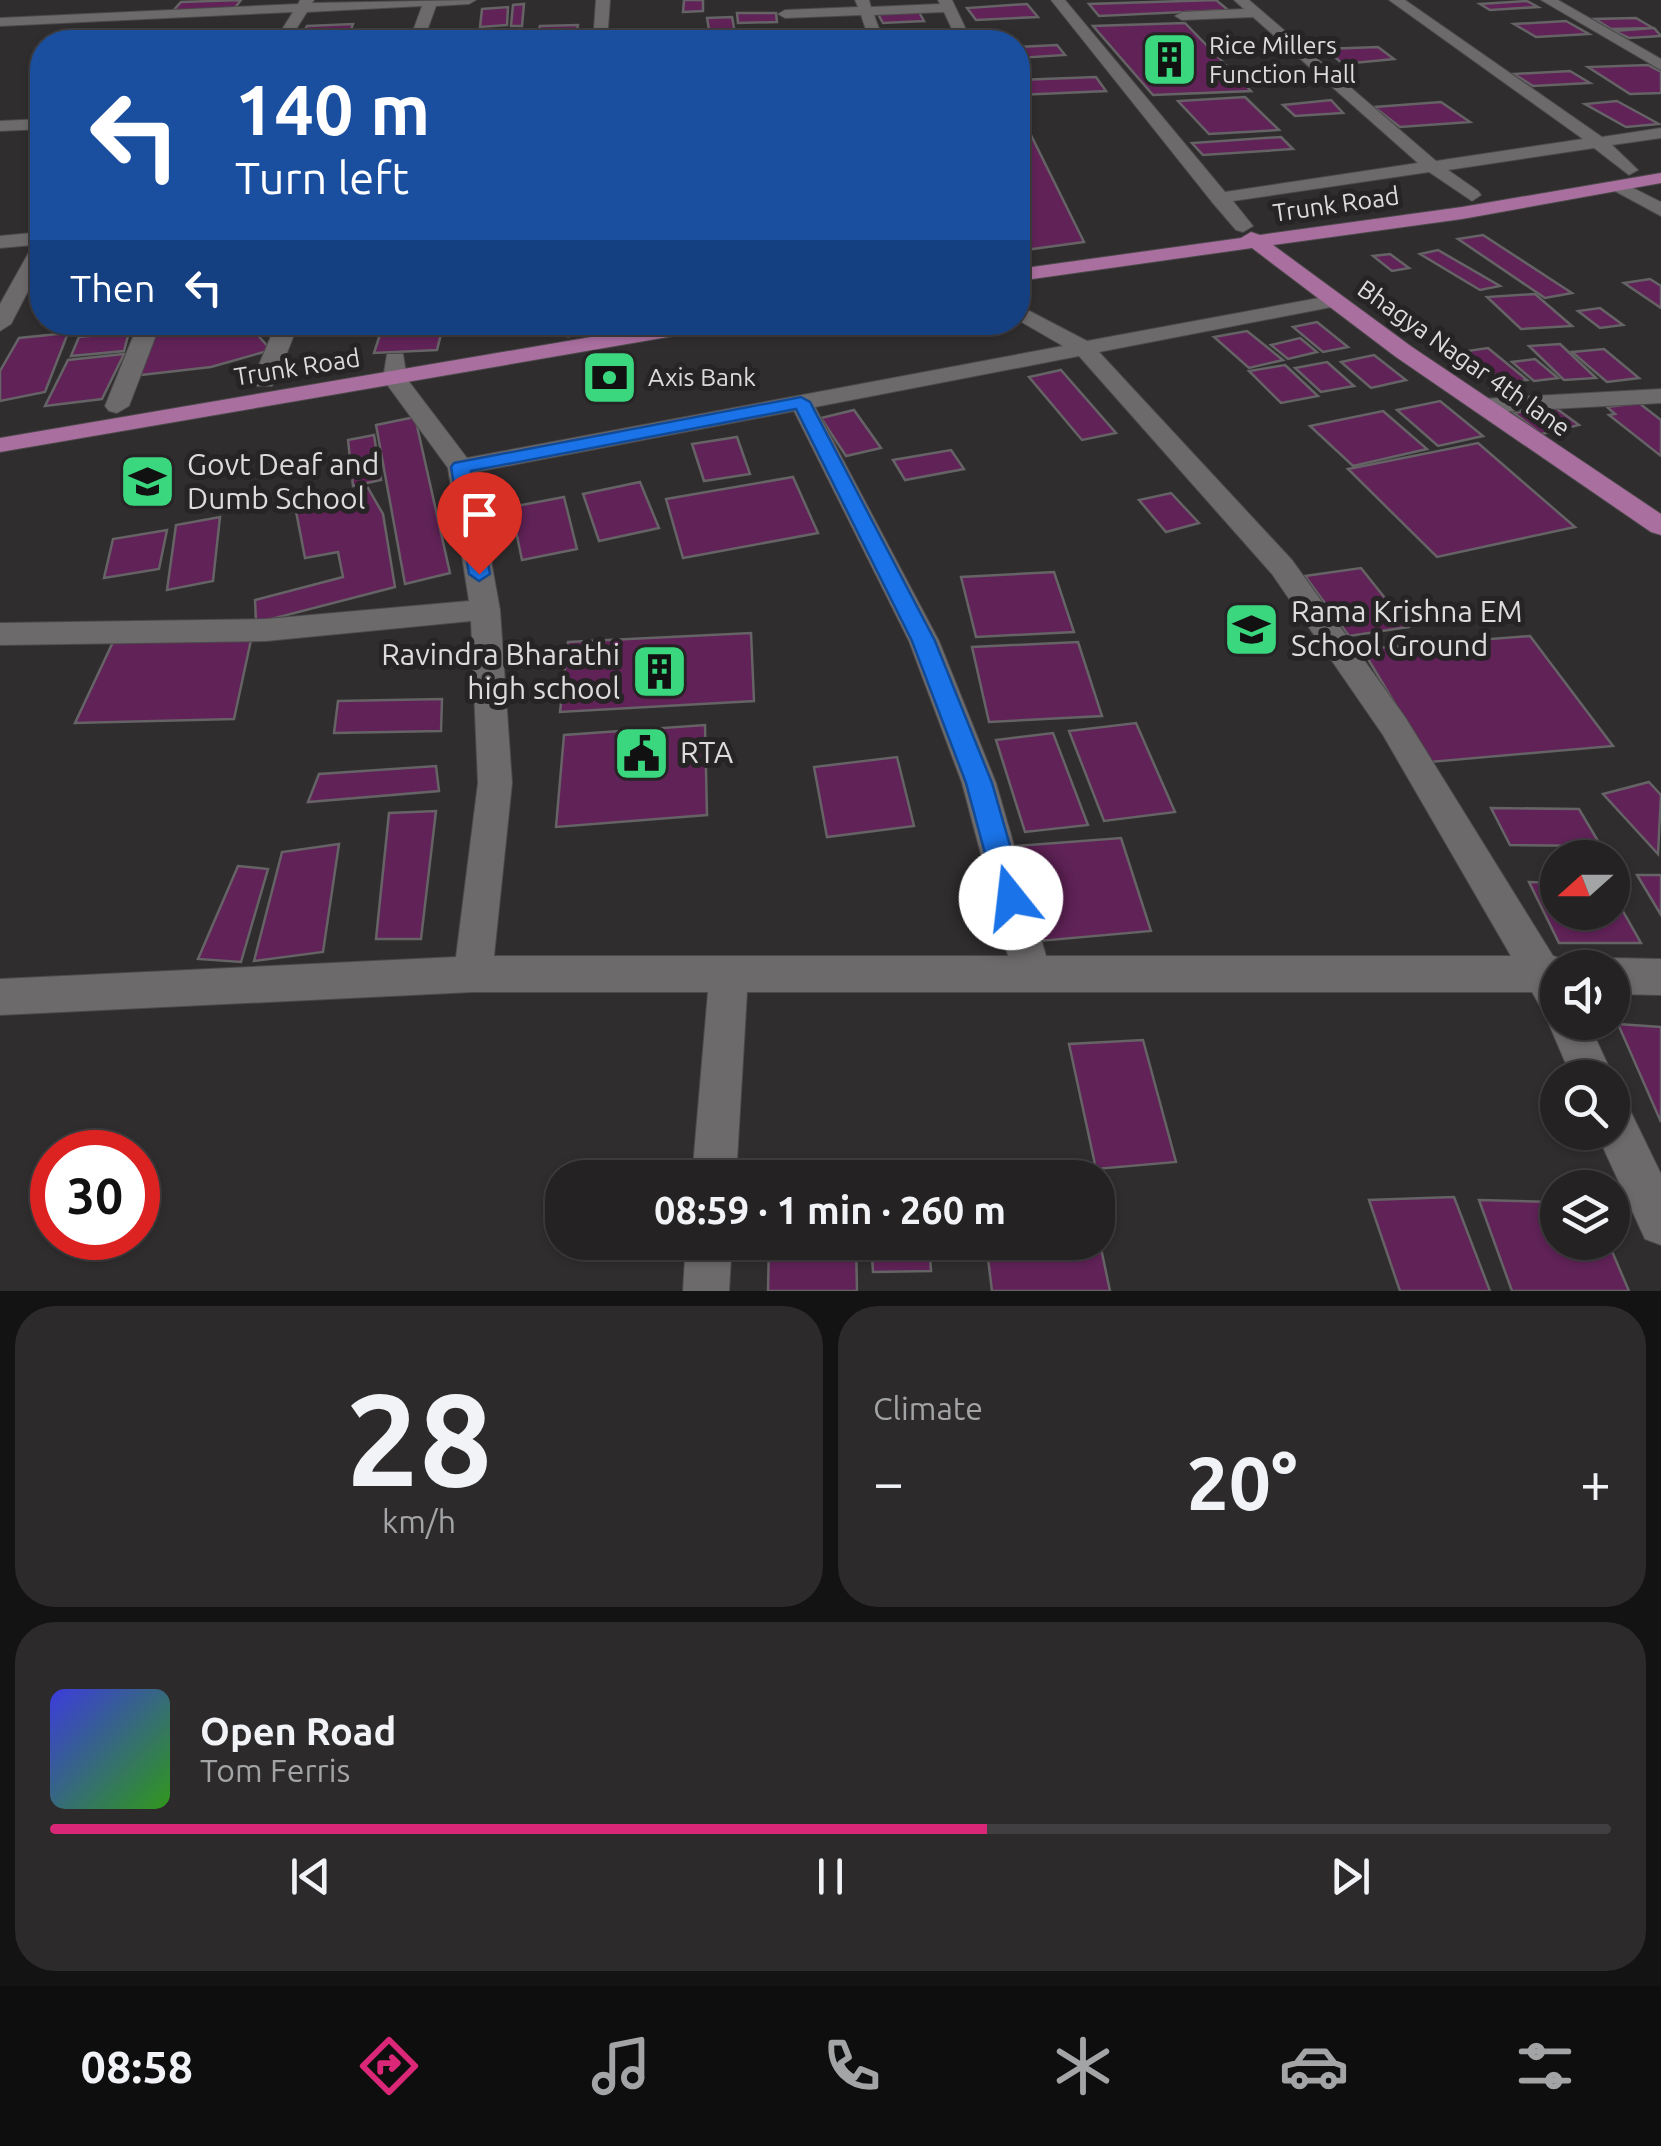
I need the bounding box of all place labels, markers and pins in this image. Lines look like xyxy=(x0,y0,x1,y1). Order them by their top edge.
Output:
building icon: Rice Millers Function Hall xyxy=(1140,29,1200,89)
place label: Rice Millers Function Hall xyxy=(1209,31,1356,88)
bank icon: Axis Bank xyxy=(579,347,639,407)
place label: Axis Bank xyxy=(648,363,756,391)
place label: Govt Deaf and Dumb School xyxy=(187,447,379,515)
school or university icon: Govt Deaf and Dumb School xyxy=(118,452,178,512)
pin xyxy=(437,472,522,575)
place label: Rama Krishna EM School Ground xyxy=(1291,594,1523,662)
school or university icon: Rama Krishna EM School Ground xyxy=(1222,599,1282,659)
place label: Ravindra Bharathi high school xyxy=(381,637,620,705)
building icon: Ravindra Bharathi high school xyxy=(629,642,689,702)
public building icon: RTA xyxy=(611,723,671,783)
place label: RTA xyxy=(680,735,734,769)

